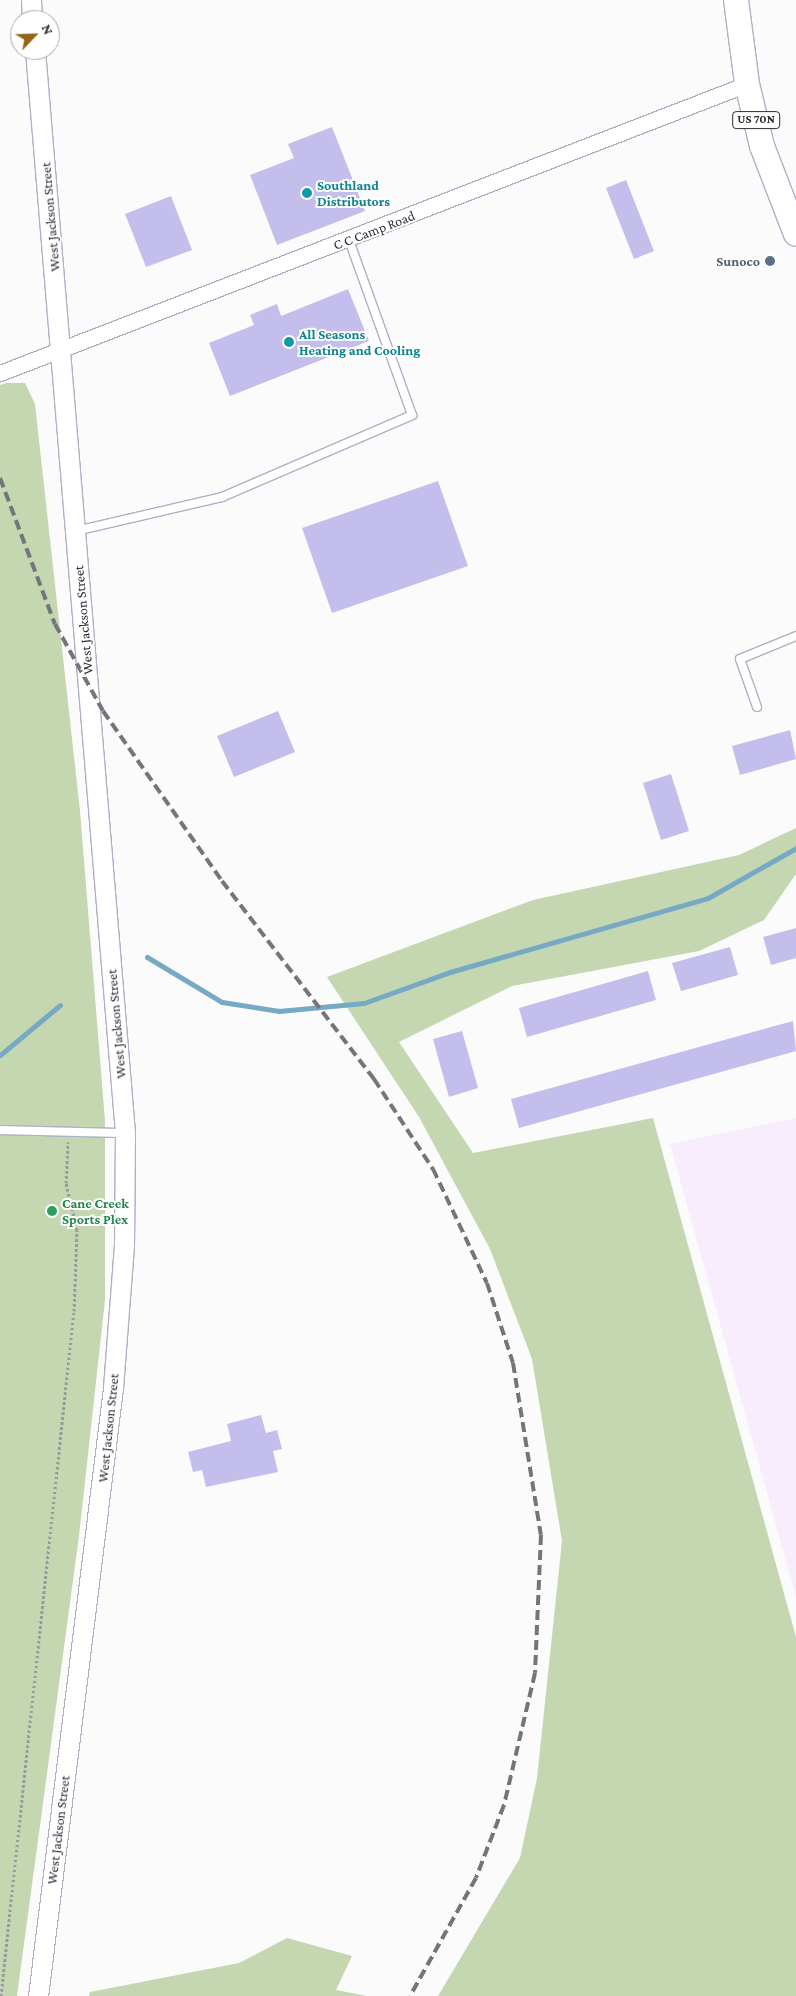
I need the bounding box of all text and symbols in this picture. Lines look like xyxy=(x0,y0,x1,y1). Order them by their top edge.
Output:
north arrow xyxy=(10,10,60,60)
text: N xyxy=(39,22,57,37)
road number: US 70N xyxy=(731,110,781,130)
street label: West Jackson Street xyxy=(37,162,63,272)
place label: Southland Distributors xyxy=(317,177,390,210)
marker: Southland Distributors xyxy=(301,187,313,199)
street label: C C Camp Road xyxy=(331,207,417,253)
place label: Sunoco xyxy=(716,253,760,269)
marker: Sunoco xyxy=(764,255,776,267)
place label: All Seasons Heating and Cooling xyxy=(299,326,420,358)
marker: All Seasons Heating and Cooling xyxy=(283,336,295,348)
street label: West Jackson Street xyxy=(70,565,96,675)
street label: West Jackson Street xyxy=(103,969,129,1079)
place label: Cane Creek Sports Plex xyxy=(62,1195,129,1228)
marker: Cane Creek Sports Plex xyxy=(46,1205,58,1217)
street label: West Jackson Street xyxy=(94,1373,122,1483)
street label: West Jackson Street xyxy=(43,1775,73,1885)

